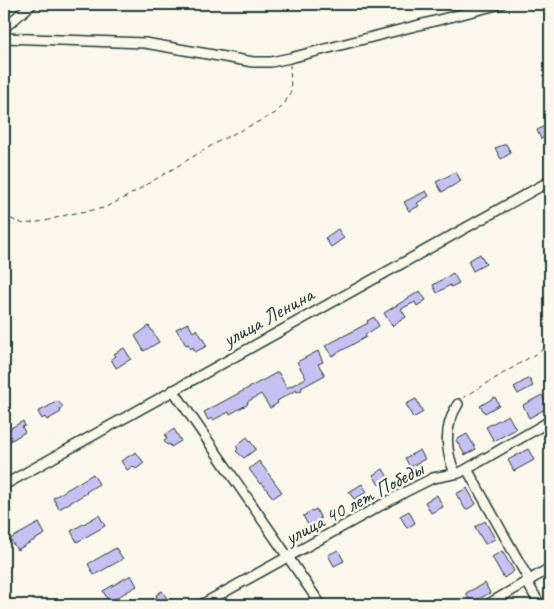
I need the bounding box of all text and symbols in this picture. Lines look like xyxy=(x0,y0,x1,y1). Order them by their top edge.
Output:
street label: улица Ленина xyxy=(216,280,320,354)
street label: улица 40 лет Победы xyxy=(279,455,429,551)

